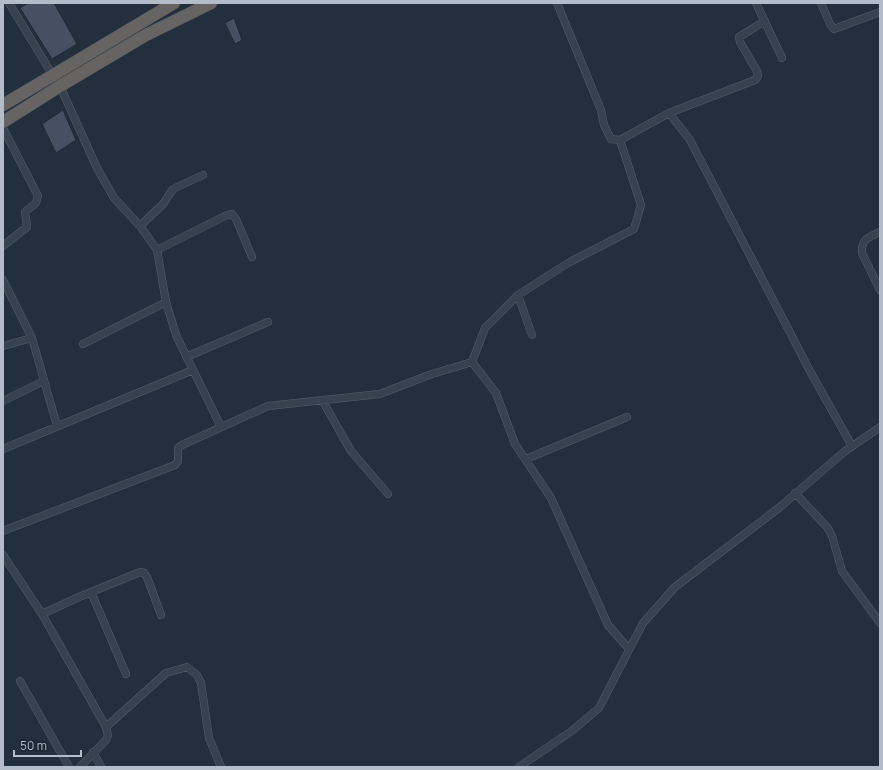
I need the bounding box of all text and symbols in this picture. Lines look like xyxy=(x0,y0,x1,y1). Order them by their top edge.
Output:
scale bar xyxy=(14,732,81,758)
text: 50 m xyxy=(20,737,47,754)

